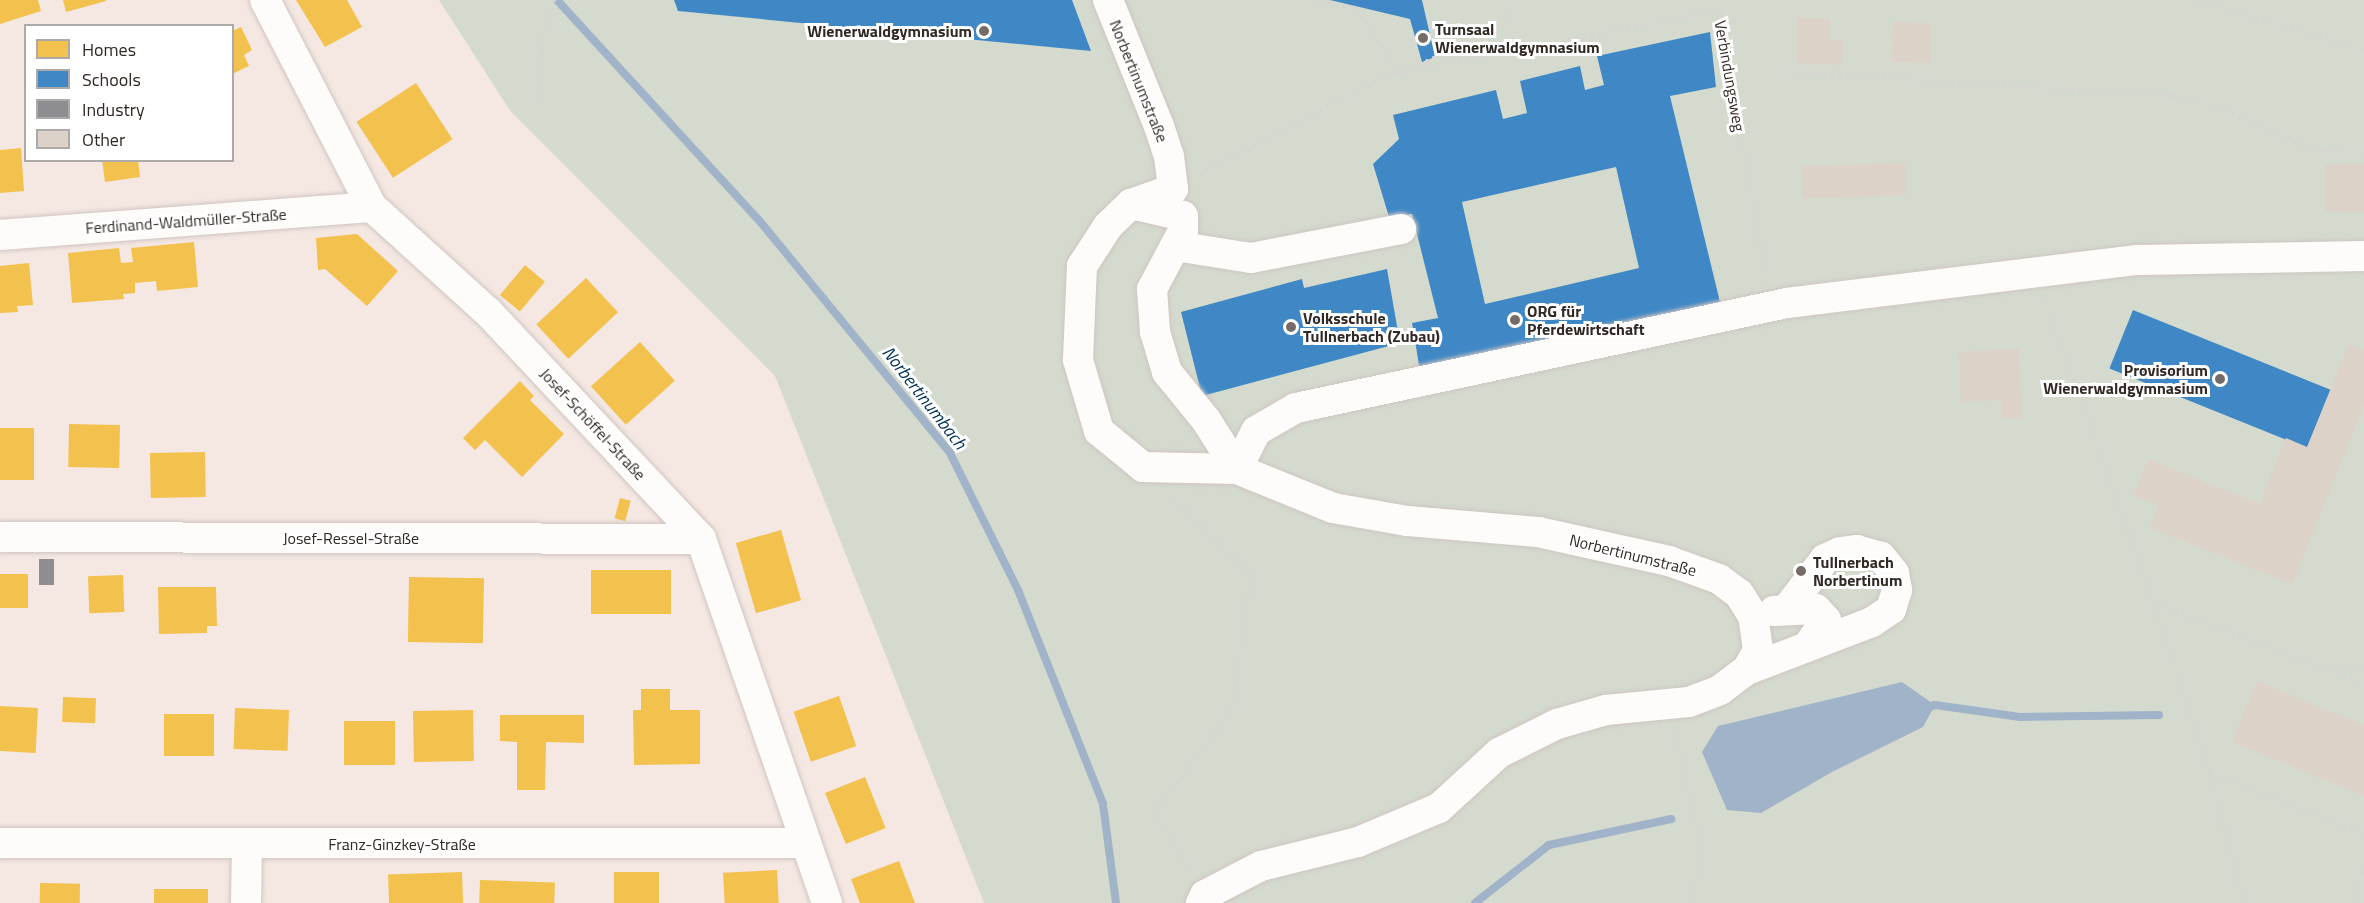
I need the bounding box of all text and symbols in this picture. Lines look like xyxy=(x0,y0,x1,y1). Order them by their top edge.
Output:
street label: Norbertinumstraße xyxy=(1106,17,1172,145)
place label: Turnsaal Wienerwaldgymnasium xyxy=(1435,19,1600,57)
street label: Verbindungsweg xyxy=(1711,19,1749,133)
place label: Wienerwaldgymnasium xyxy=(807,21,972,41)
legend xyxy=(24,24,234,162)
marker: Wienerwaldgymnasium xyxy=(977,24,991,38)
marker: Turnsaal Wienerwaldgymnasium xyxy=(1416,31,1430,45)
text: Homes xyxy=(82,36,136,63)
text: Schools xyxy=(82,66,141,93)
text: Industry xyxy=(82,96,145,123)
text: Other xyxy=(82,126,125,153)
street label: Ferdinand-Waldmüller-Straße xyxy=(85,204,287,238)
place label: ORG für Pferdewirtschaft xyxy=(1527,301,1645,339)
place label: Volksschule Tullnerbach (Zubau) xyxy=(1303,308,1440,346)
marker: ORG für Pferdewirtschaft xyxy=(1508,313,1522,327)
marker: Volksschule Tullnerbach (Zubau) xyxy=(1284,320,1298,334)
water label: Norbertinumbach xyxy=(877,342,971,454)
place label: Provisorium Wienerwaldgymnasium xyxy=(2043,360,2208,398)
street label: Josef-Schöffel-Straße xyxy=(536,364,650,484)
marker: Provisorium Wienerwaldgymnasium xyxy=(2213,372,2227,386)
street label: Josef-Ressel-Straße xyxy=(283,528,419,548)
street label: Norbertinumstraße xyxy=(1568,530,1698,580)
place label: Tullnerbach Norbertinum xyxy=(1813,552,1902,590)
marker: Tullnerbach Norbertinum xyxy=(1794,564,1808,578)
street label: Franz-Ginzkey-Straße xyxy=(328,834,476,854)

